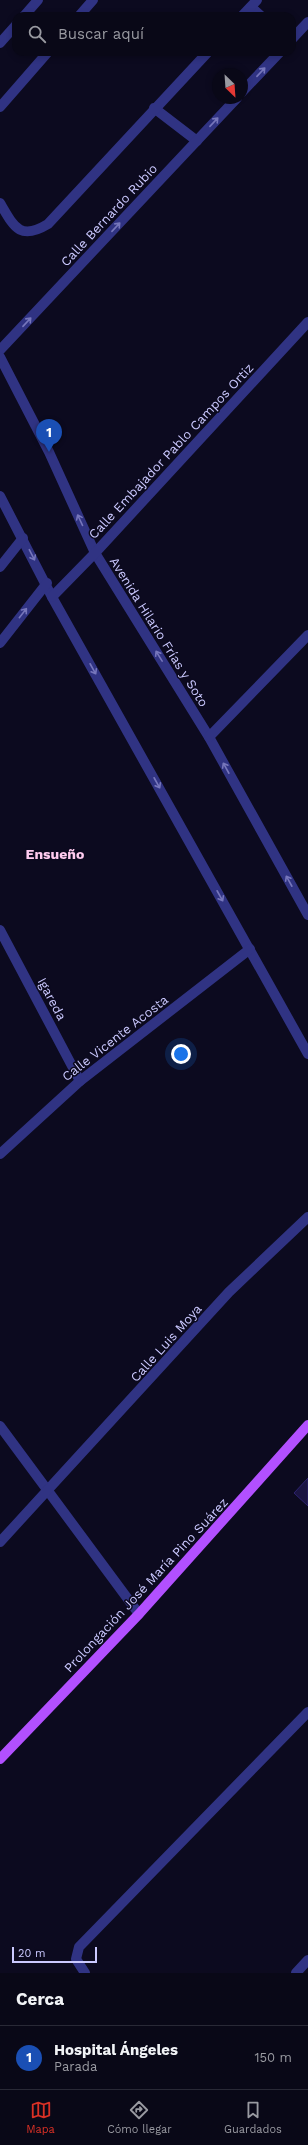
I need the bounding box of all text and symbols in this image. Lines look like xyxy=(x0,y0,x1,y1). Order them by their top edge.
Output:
search box xyxy=(12,12,296,56)
icon: search xyxy=(26,23,48,45)
text: Buscar aquí xyxy=(58,25,144,43)
one-way arrow xyxy=(256,67,266,77)
north arrow xyxy=(212,68,248,104)
one-way arrow xyxy=(209,117,219,127)
street label: Calle Bernardo Rubio xyxy=(58,161,160,269)
one-way arrow xyxy=(111,222,120,232)
one-way arrow xyxy=(22,317,31,327)
street label: Calle Embajador Pablo Campos Ortiz xyxy=(86,360,256,542)
pin: 1 xyxy=(36,419,62,452)
one-way arrow xyxy=(76,514,83,526)
one-way arrow xyxy=(29,548,36,560)
street label: Avenida Hilario Frías y Soto xyxy=(107,554,211,710)
one-way arrow xyxy=(19,608,28,619)
one-way arrow xyxy=(155,651,163,662)
one-way arrow xyxy=(89,663,97,675)
one-way arrow xyxy=(222,762,229,774)
one-way arrow xyxy=(153,777,161,789)
district label: Ensueño xyxy=(26,846,84,862)
one-way arrow xyxy=(285,875,293,887)
one-way arrow xyxy=(217,890,225,902)
street label: Igareda xyxy=(35,975,70,1023)
street label: Calle Vicente Acosta xyxy=(59,992,172,1084)
your location xyxy=(171,1044,191,1064)
street label: Calle Luis Moya xyxy=(127,1301,205,1385)
street label: Prolongación José María Pino Suárez xyxy=(61,1495,231,1675)
scale bar xyxy=(12,1945,97,1964)
text: 20 m xyxy=(18,1947,46,1960)
text: Cerca xyxy=(16,1989,64,2009)
text: Hospital Ángeles xyxy=(54,2041,178,2059)
text: 1 xyxy=(26,2050,32,2065)
text: 150 m xyxy=(254,2050,292,2065)
text: Parada xyxy=(54,2059,97,2074)
tab: Mapa xyxy=(26,2099,55,2136)
tab: Cómo llegar xyxy=(107,2099,172,2136)
tab: Guardados xyxy=(224,2099,282,2136)

